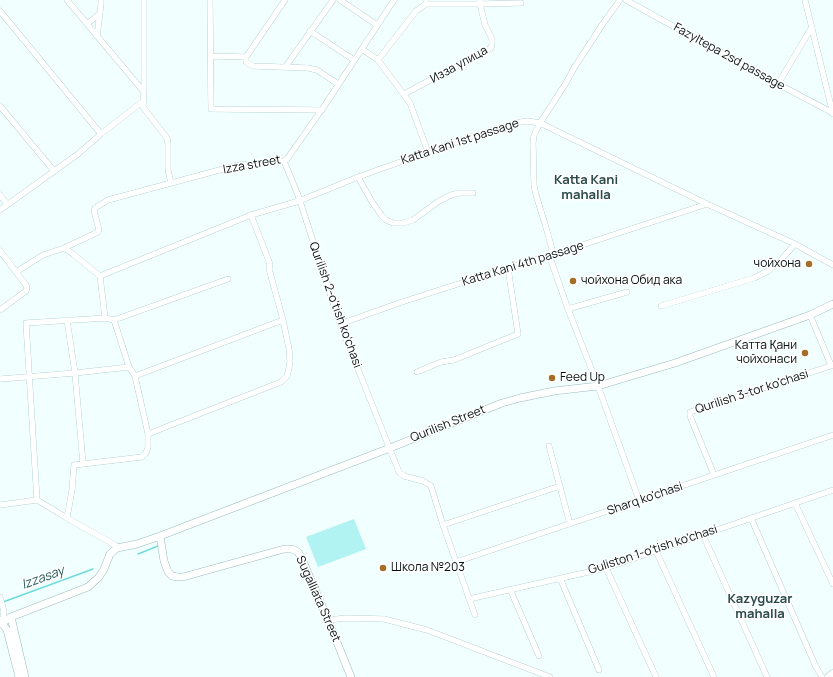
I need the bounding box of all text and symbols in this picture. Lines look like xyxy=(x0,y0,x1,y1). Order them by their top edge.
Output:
street label: Fazyltepa 2sd passage xyxy=(671,20,787,94)
street label: Изза улица xyxy=(428,43,490,87)
street label: Katta Kani 1st passage xyxy=(399,116,521,168)
street label: Izza street xyxy=(222,153,282,177)
district label: Katta Kani mahalla xyxy=(554,172,618,203)
street label: Katta Kani 4th passage xyxy=(460,239,586,289)
street label: Qurilish 2-o'tish ko'chasi xyxy=(306,240,364,370)
place label: чойхона xyxy=(754,257,801,271)
marker: чойхона xyxy=(804,259,814,269)
place label: чойхона Обид ака xyxy=(581,274,682,288)
marker: чойхона Обид ака xyxy=(568,276,578,286)
place label: Катта Қани чойхонаси xyxy=(735,339,797,367)
marker: Катта Қани чойхонаси xyxy=(800,348,810,358)
street label: Qurilish 3-tor ko'chasi xyxy=(694,367,810,417)
place label: Feed Up xyxy=(560,371,605,385)
marker: Feed Up xyxy=(547,373,557,383)
street label: Qurilish Street xyxy=(408,402,488,446)
street label: Sharq ko'chasi xyxy=(605,479,685,519)
street label: Guliston 1-o'tish ko'chasi xyxy=(587,522,719,578)
street label: Sugalliata Street xyxy=(293,554,343,644)
place label: Школа №203 xyxy=(391,561,465,575)
water label: Izzasay xyxy=(20,563,66,593)
marker: Школа №203 xyxy=(378,563,388,573)
district label: Kazyguzar mahalla xyxy=(727,591,793,622)

